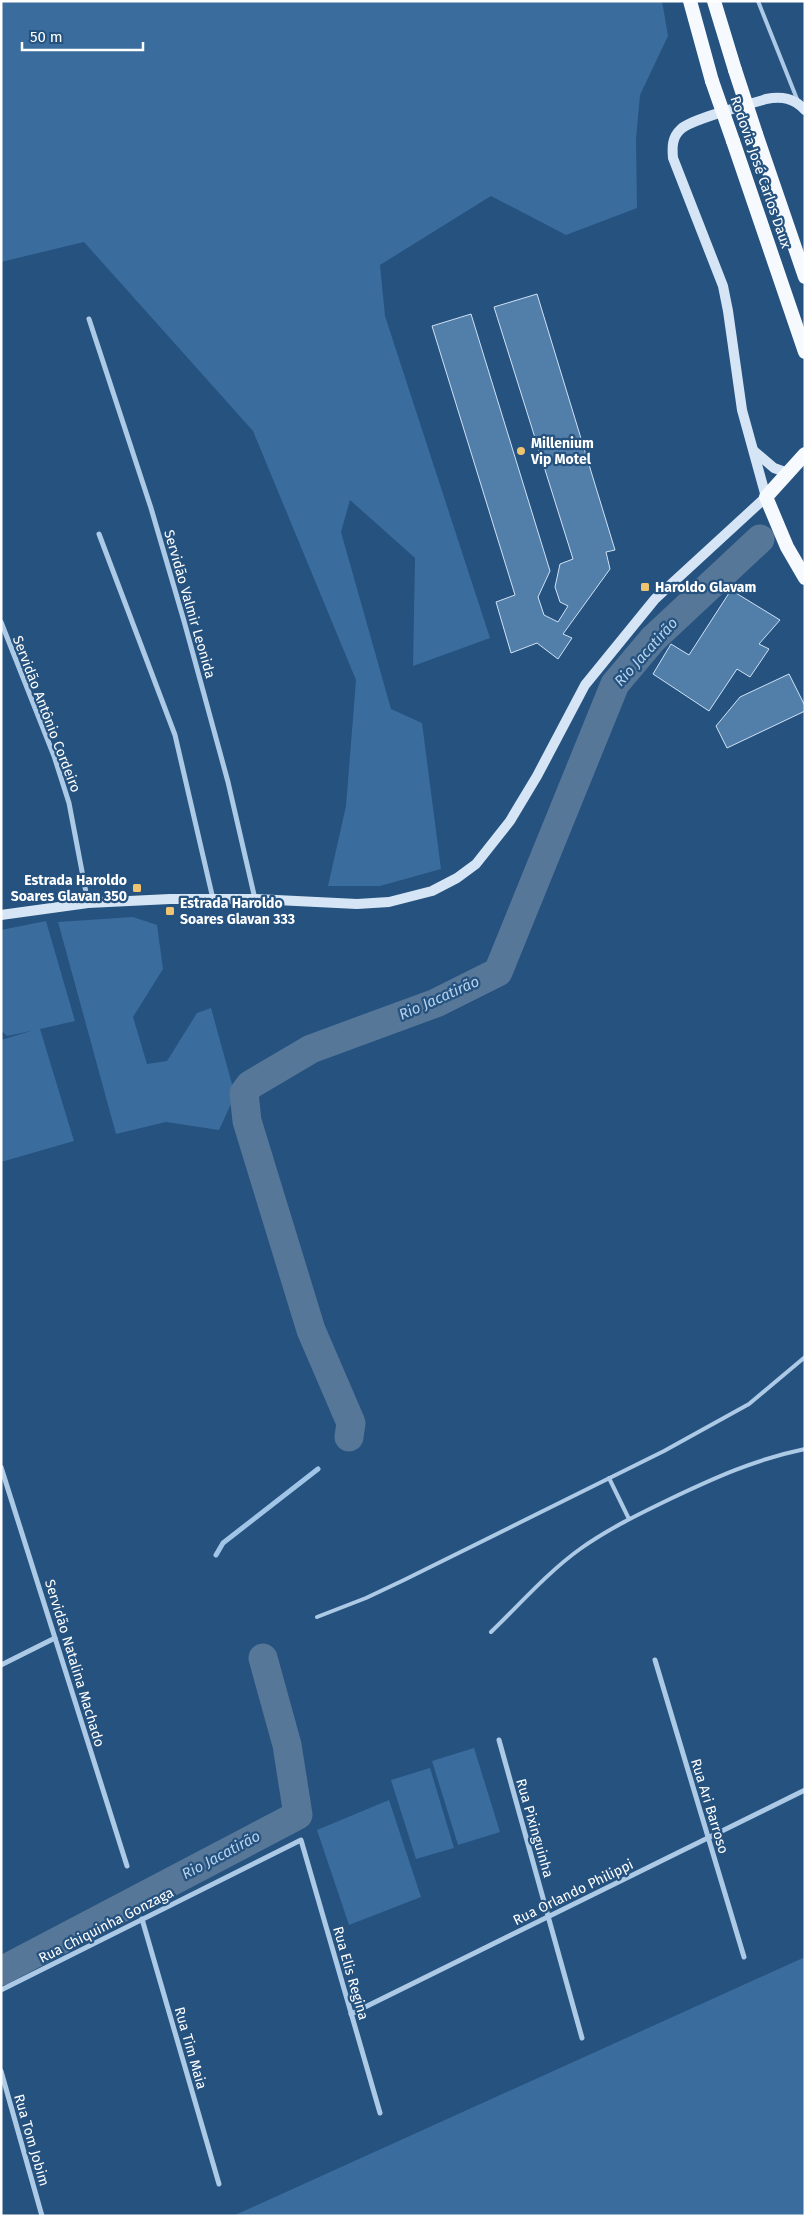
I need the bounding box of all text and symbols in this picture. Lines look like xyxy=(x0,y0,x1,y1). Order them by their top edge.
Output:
scale bar xyxy=(22,20,144,52)
text: 50 m xyxy=(30,28,63,46)
street label: Rodovia José Carlos Daux xyxy=(726,94,795,251)
place label: Millenium Vip Motel xyxy=(530,435,594,468)
marker: Millenium Vip Motel xyxy=(515,445,527,457)
street label: Servidão Valmir Leonida xyxy=(160,528,219,680)
place label: Haroldo Glavam xyxy=(655,579,756,596)
marker: Haroldo Glavam xyxy=(639,581,651,593)
water label: Rio Jacatirão xyxy=(611,614,681,690)
street label: Servidão Antônio Cordeiro xyxy=(9,633,84,795)
place label: Estrada Haroldo Soares Glavan 350 xyxy=(11,872,127,905)
marker: Estrada Haroldo Soares Glavan 350 xyxy=(131,882,143,894)
place label: Estrada Haroldo Soares Glavan 333 xyxy=(180,895,295,928)
marker: Estrada Haroldo Soares Glavan 333 xyxy=(164,905,176,917)
water label: Rio Jacatirão xyxy=(396,972,482,1024)
street label: Servidão Natalina Machado xyxy=(41,1577,108,1749)
street label: Rua Ari Barroso xyxy=(687,1757,732,1856)
street label: Rua Pixinguinha xyxy=(512,1777,557,1880)
water label: Rio Jacatirão xyxy=(179,1827,263,1883)
street label: Rua Orlando Philippi xyxy=(510,1856,636,1929)
street label: Rua Chiquinha Gonzaga xyxy=(36,1884,177,1967)
street label: Rua Elis Regina xyxy=(329,1924,372,2022)
street label: Rua Tim Maia xyxy=(171,2005,210,2091)
street label: Rua Tom Jobim xyxy=(10,2092,53,2188)

